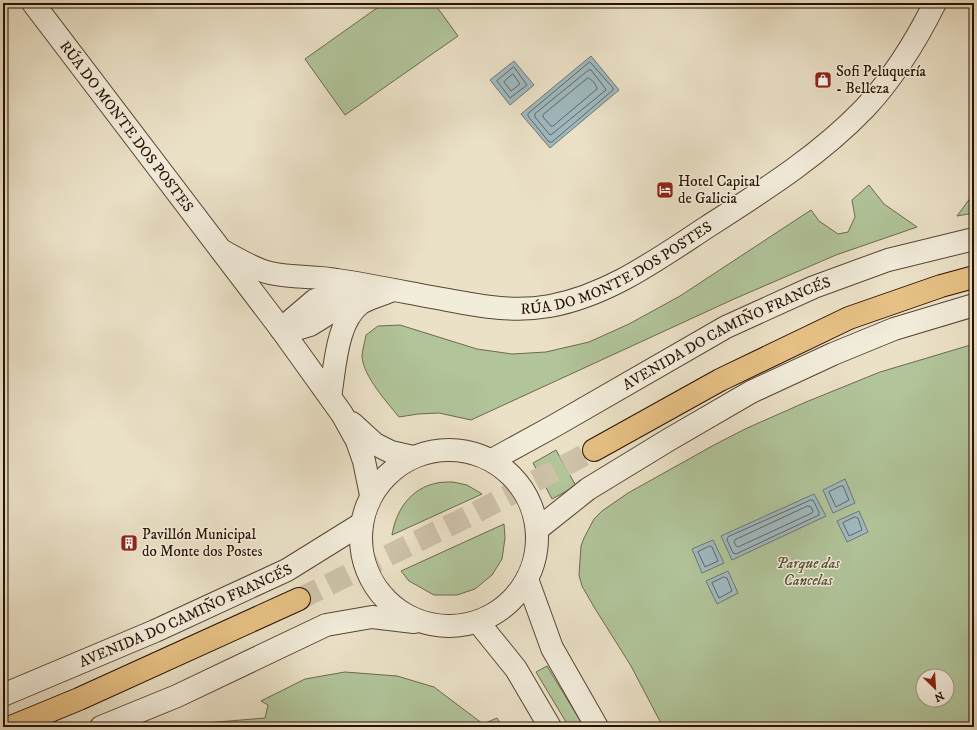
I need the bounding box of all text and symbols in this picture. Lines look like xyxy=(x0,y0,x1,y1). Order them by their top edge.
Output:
street label: RÚA DO MONTE DOS POSTES xyxy=(55,37,198,216)
place label: Sofi Peluquería - Belleza xyxy=(836,62,927,98)
shop icon: Sofi Peluquería - Belleza xyxy=(813,70,833,90)
place label: Hotel Capital de Galicia xyxy=(678,172,760,208)
hotel icon: Hotel Capital de Galicia xyxy=(655,180,675,200)
street label: RÚA DO MONTE DOS POSTES xyxy=(520,217,716,319)
street label: AVENIDA DO CAMIÑO FRANCÉS xyxy=(619,273,833,394)
place label: Pavillón Municipal do Monte dos Postes xyxy=(142,525,263,561)
building icon: Pavillón Municipal do Monte dos Postes xyxy=(119,533,139,553)
park label: Parque das Cancelas xyxy=(776,554,840,590)
street label: AVENIDA DO CAMIÑO FRANCÉS xyxy=(76,560,296,672)
north arrow xyxy=(915,668,955,708)
text: N xyxy=(932,688,946,704)

